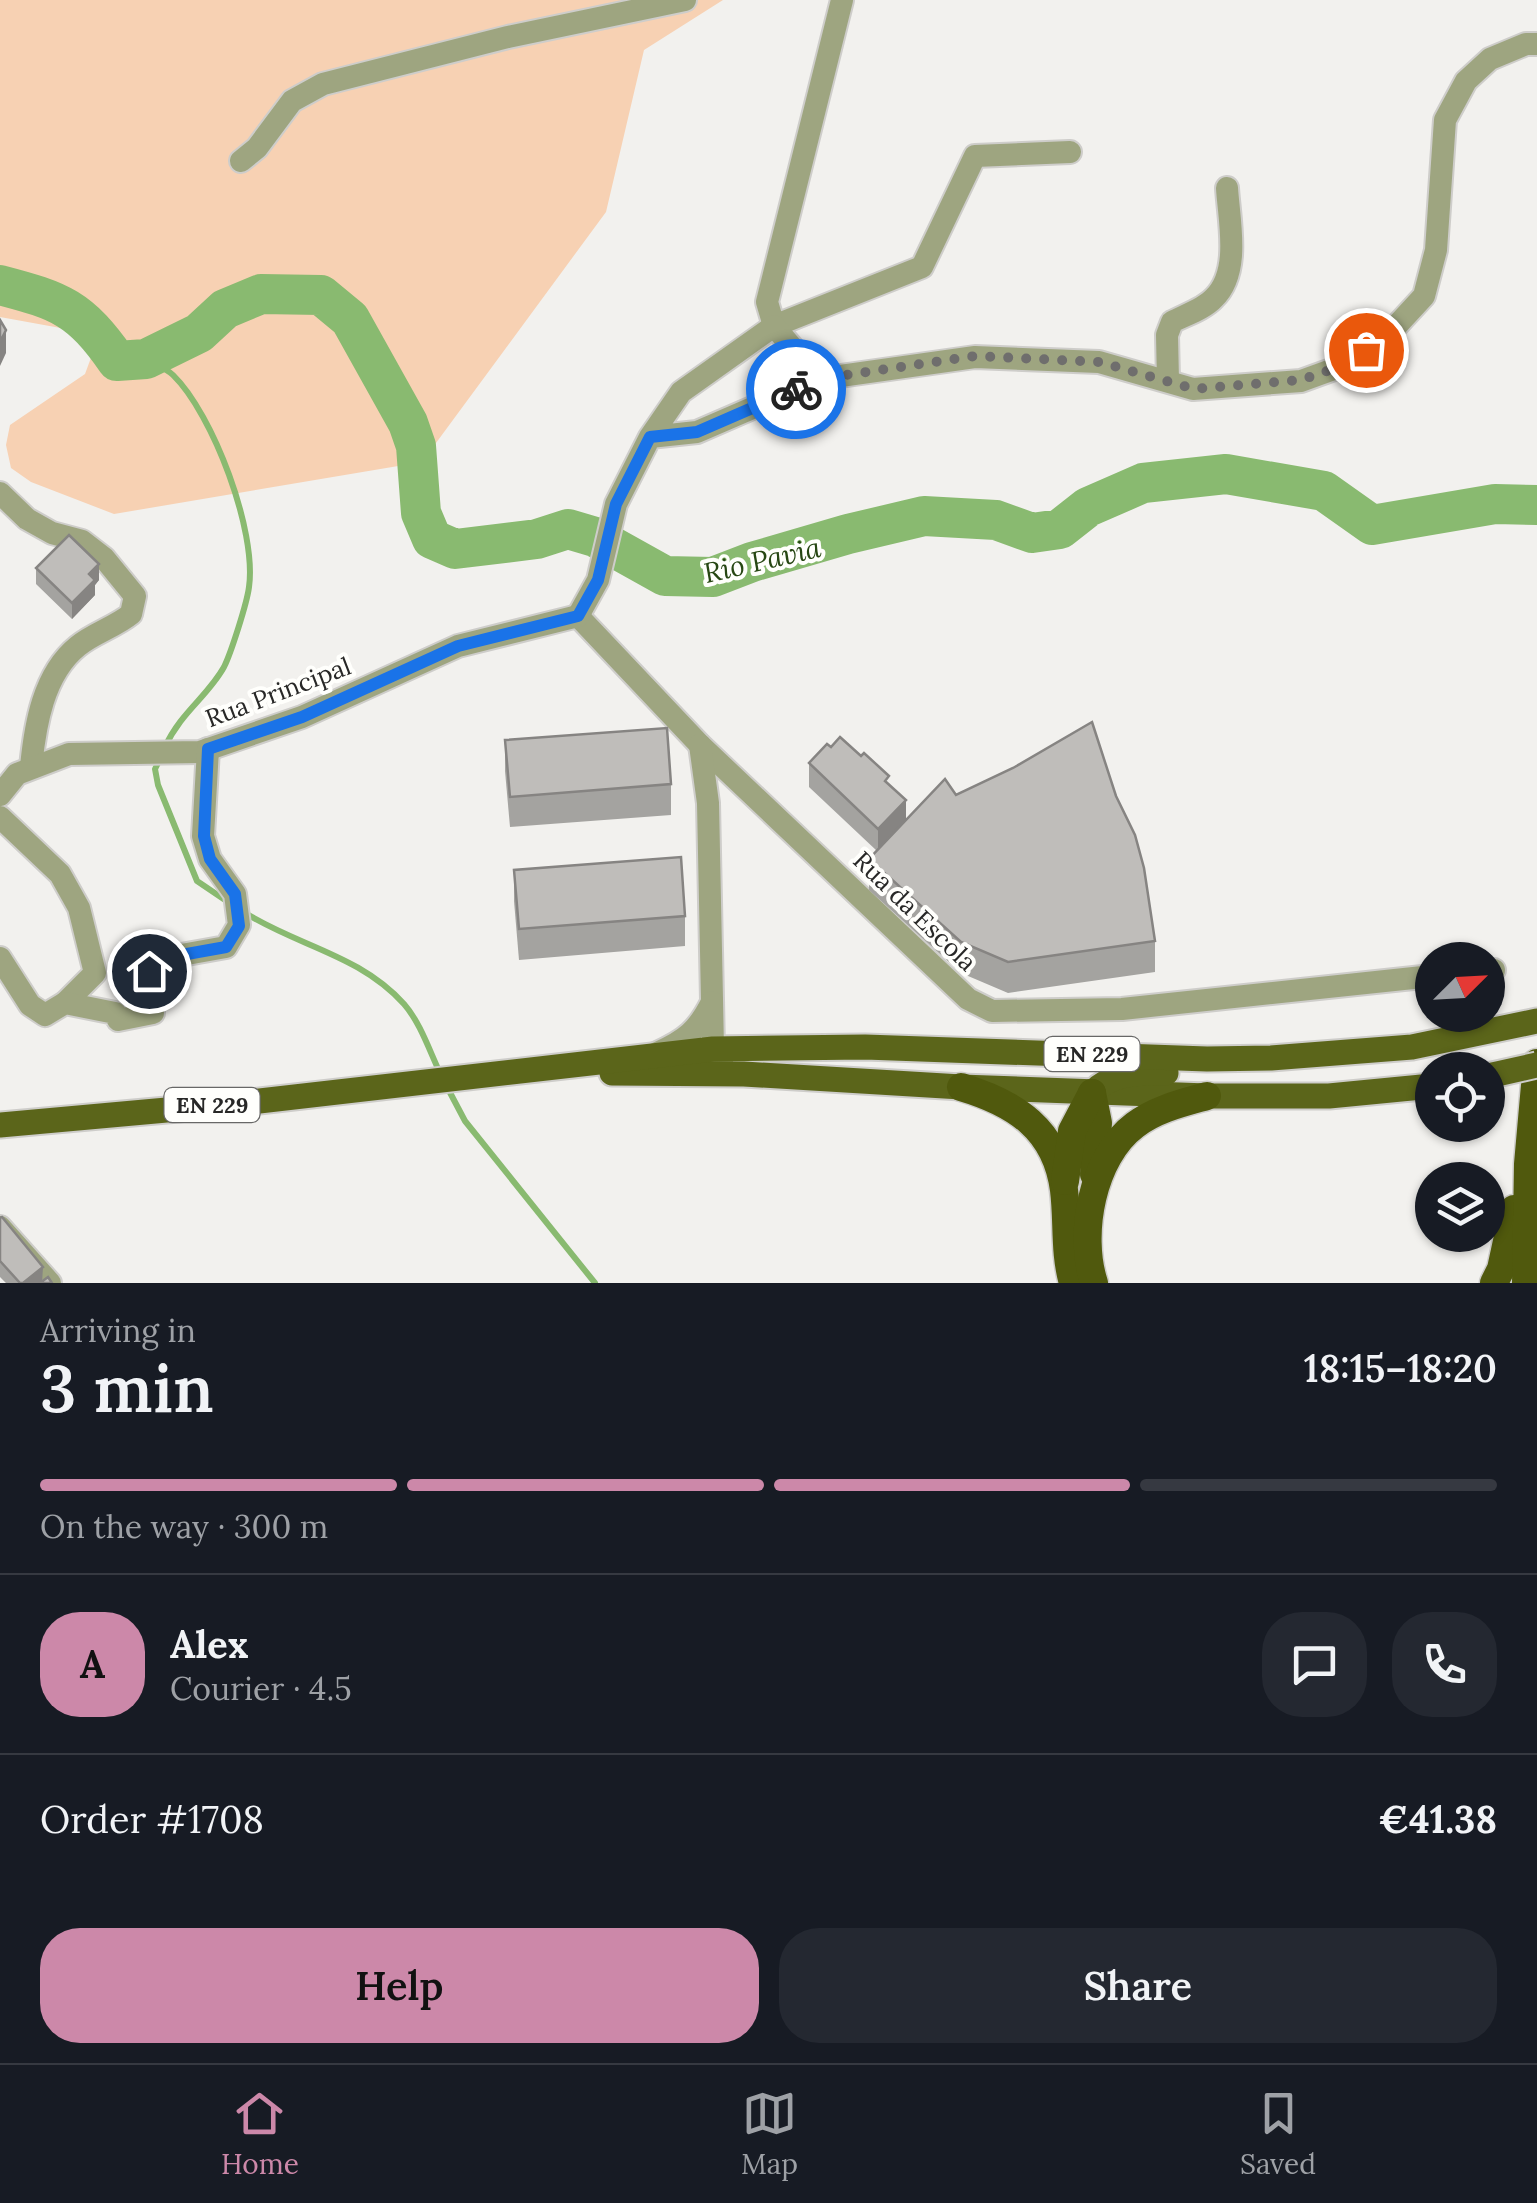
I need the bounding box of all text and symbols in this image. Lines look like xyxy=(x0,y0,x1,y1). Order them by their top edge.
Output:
pin xyxy=(1324,308,1409,393)
icon: bag xyxy=(1339,323,1394,378)
courier xyxy=(746,339,846,439)
icon: bike xyxy=(769,362,824,417)
water label: Rio Pavia xyxy=(700,529,825,591)
street label: Rua Principal xyxy=(201,650,355,734)
street label: Rua da Escola xyxy=(847,844,983,978)
pin xyxy=(107,929,192,1014)
north arrow xyxy=(1415,942,1505,1032)
map controls xyxy=(1415,942,1505,1252)
icon: home xyxy=(122,944,177,999)
road number: EN 229 xyxy=(1044,1037,1140,1071)
button: locate xyxy=(1415,1052,1505,1142)
road number: EN 229 xyxy=(164,1088,260,1122)
button: layers xyxy=(1415,1162,1505,1252)
text: Arriving in xyxy=(40,1310,196,1351)
text: 18:15–18:20 xyxy=(1304,1344,1497,1392)
text: 3 min xyxy=(40,1347,214,1430)
text: On the way · 300 m xyxy=(40,1506,328,1547)
button: chat xyxy=(1262,1612,1367,1717)
button: phone xyxy=(1392,1612,1497,1717)
text: Alex xyxy=(170,1620,249,1668)
text: A xyxy=(80,1640,105,1688)
text: Courier · 4.5 xyxy=(170,1668,352,1709)
text: Order #1708 xyxy=(40,1795,264,1843)
text: €41.38 xyxy=(1378,1795,1497,1843)
button: Help xyxy=(40,1928,759,2043)
button: Share xyxy=(779,1928,1497,2043)
tab: Home xyxy=(221,2086,299,2182)
tab: Map xyxy=(741,2086,798,2182)
tab: Saved xyxy=(1240,2086,1316,2182)

